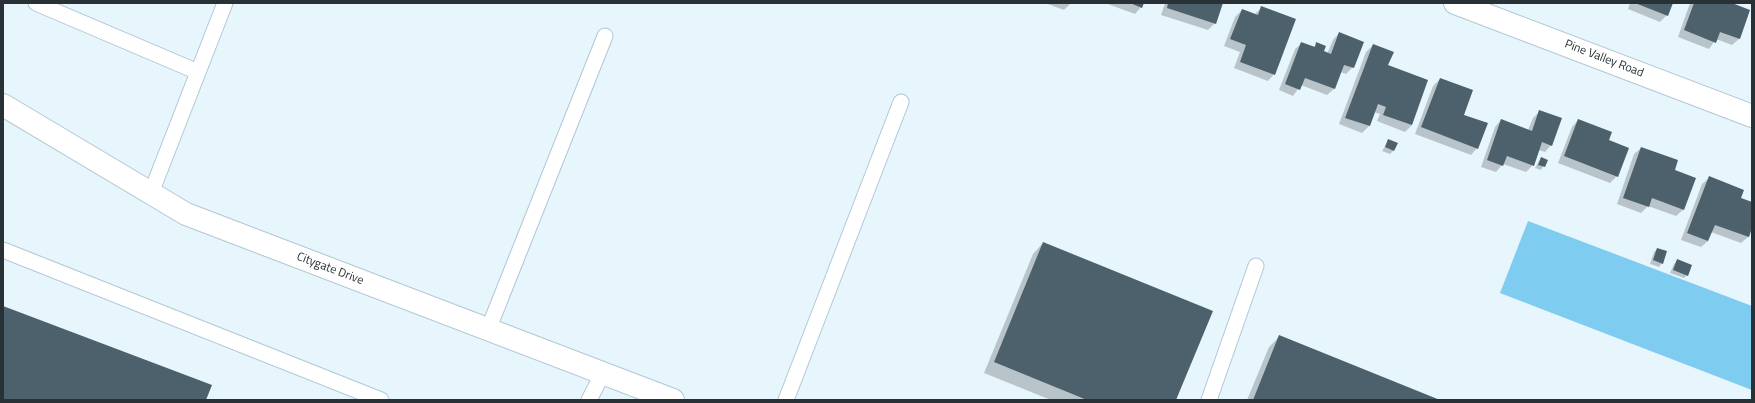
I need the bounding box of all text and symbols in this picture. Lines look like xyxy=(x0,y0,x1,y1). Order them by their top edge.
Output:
street label: Pine Valley Road xyxy=(1562,37,1646,81)
street label: Citygate Drive xyxy=(295,250,365,288)

